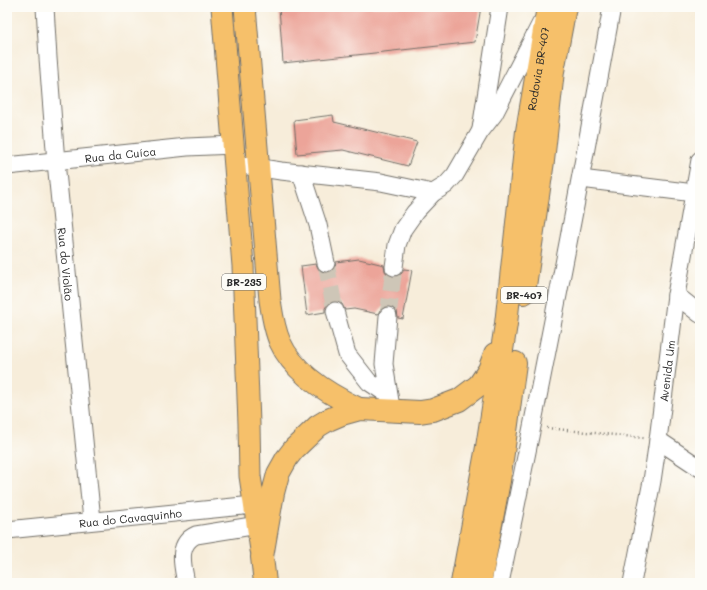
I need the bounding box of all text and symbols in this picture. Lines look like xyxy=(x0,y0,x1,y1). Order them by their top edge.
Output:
street label: Rodovia BR-407 xyxy=(523,26,552,112)
street label: Rua da Cuíca xyxy=(84,143,157,165)
street label: Rua do Violão xyxy=(55,227,77,302)
road number: BR-235 xyxy=(222,274,266,290)
road number: BR-407 xyxy=(501,287,547,303)
street label: Avenida Um xyxy=(655,339,678,403)
street label: Rua do Cavaquinho xyxy=(78,505,183,530)

